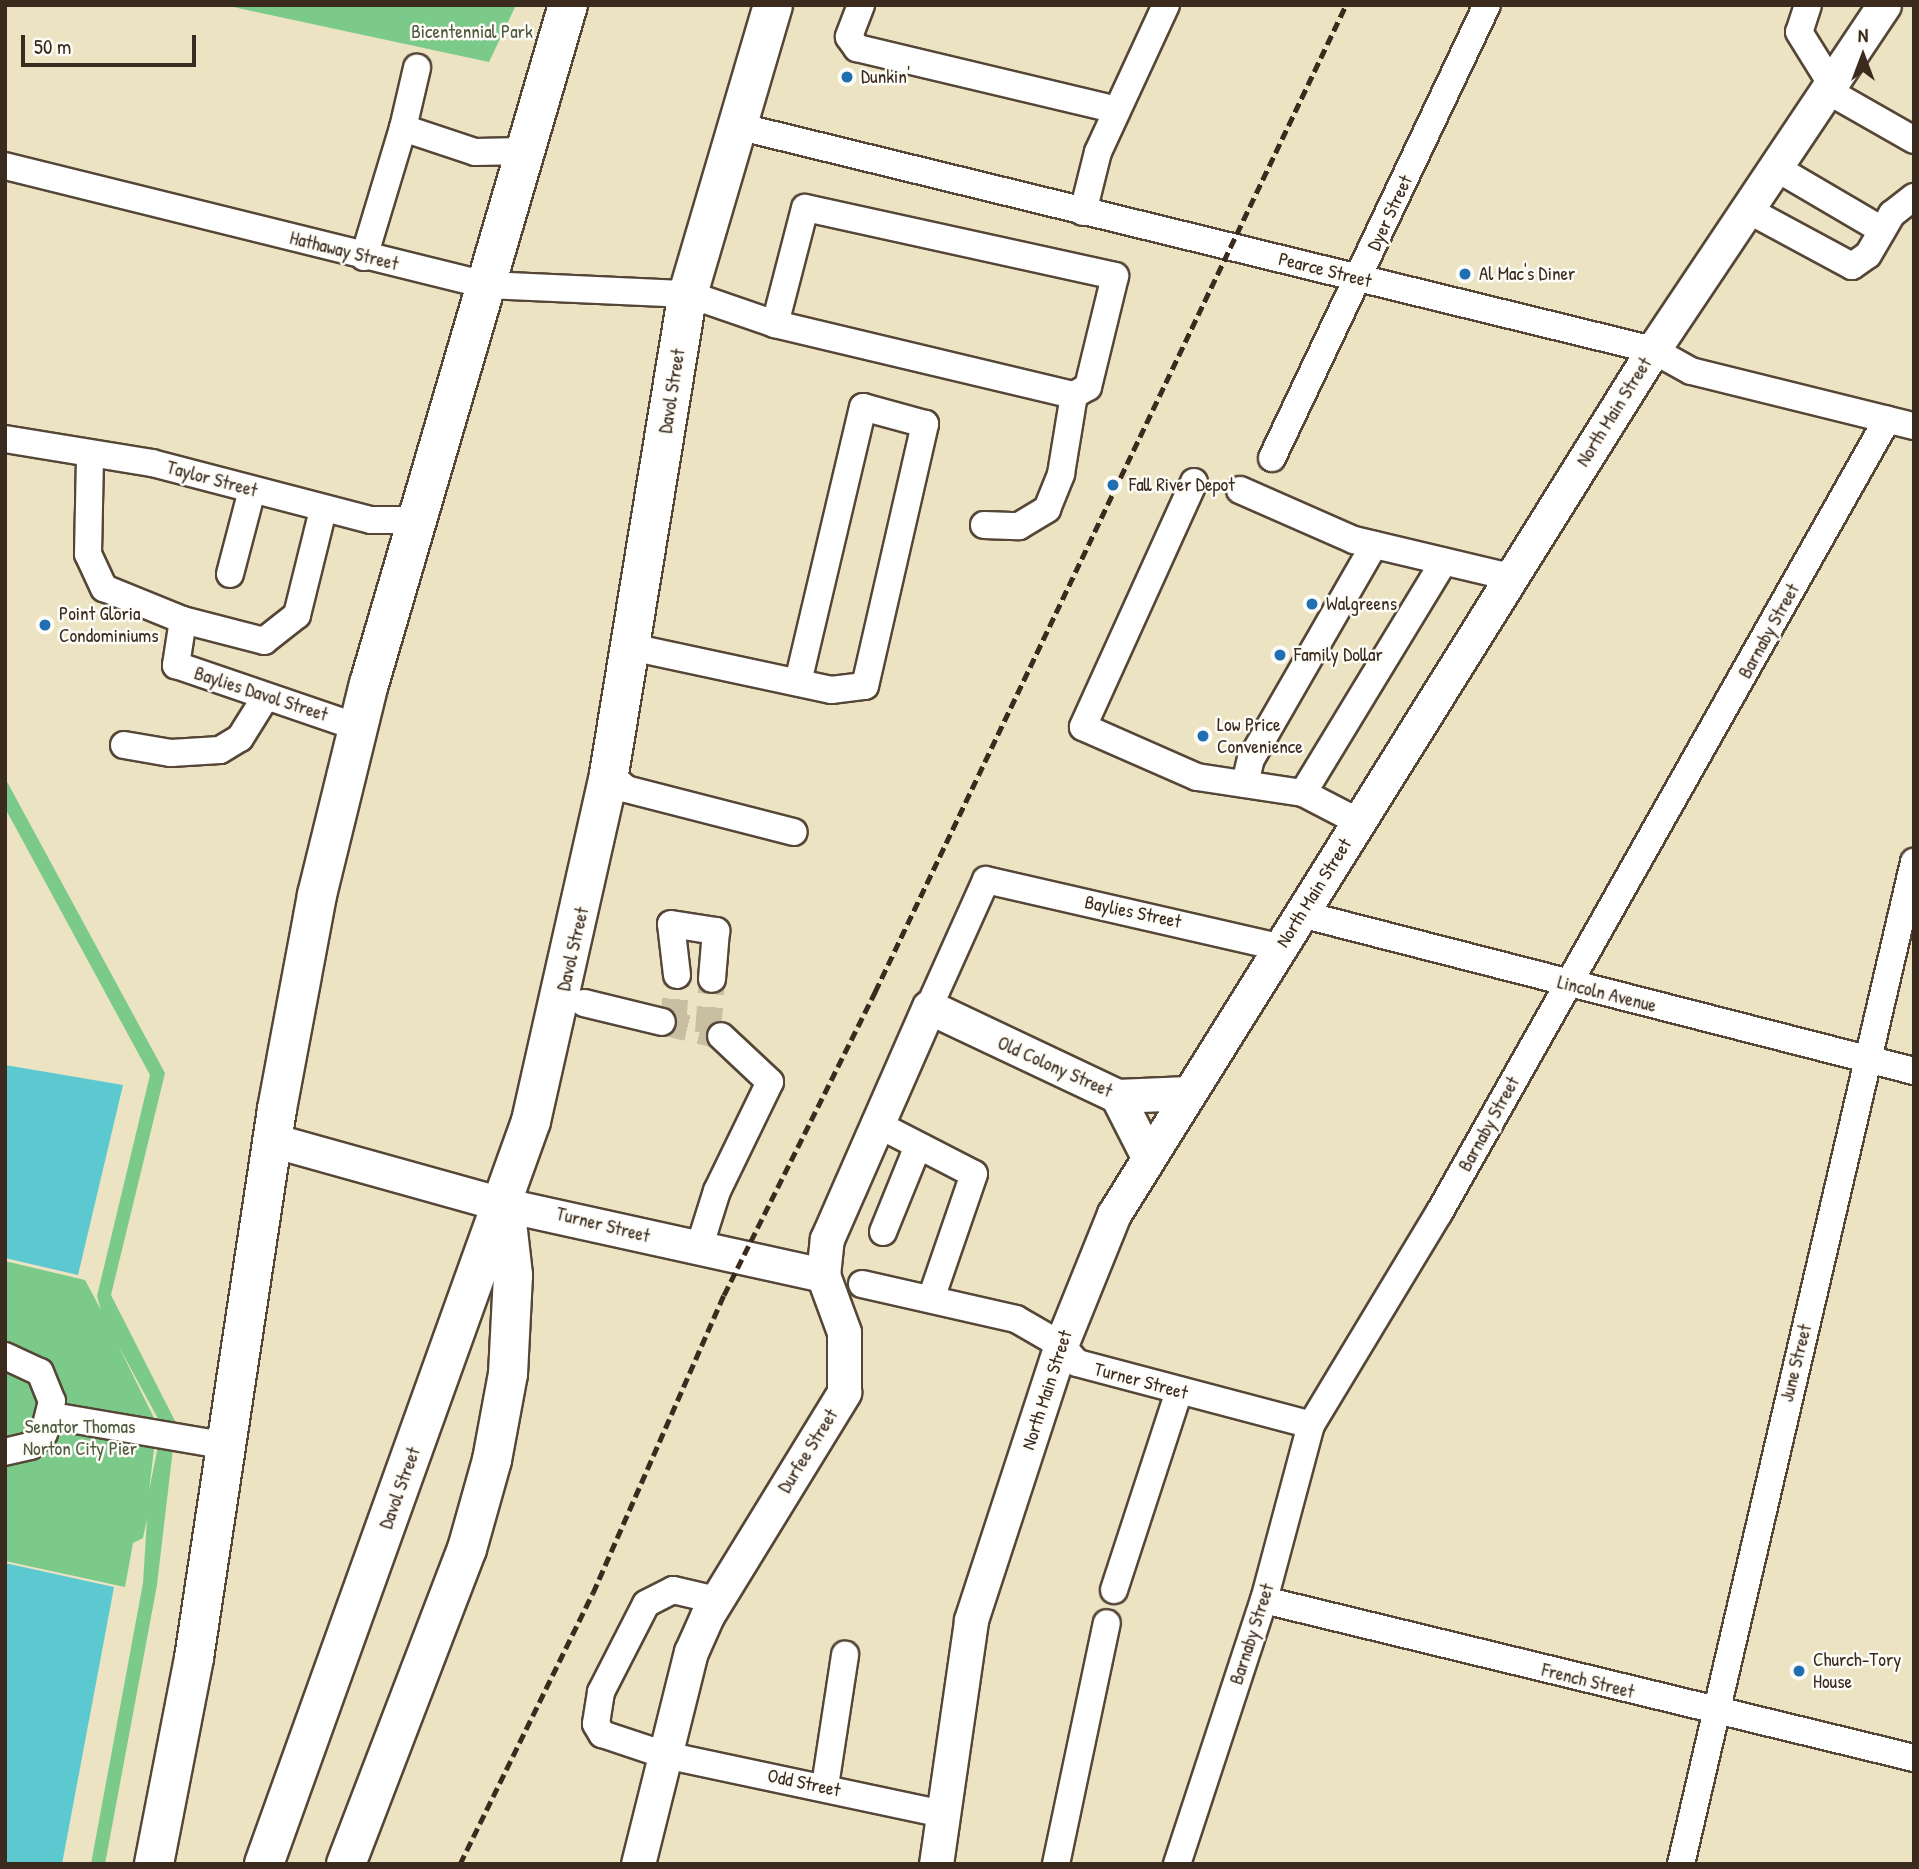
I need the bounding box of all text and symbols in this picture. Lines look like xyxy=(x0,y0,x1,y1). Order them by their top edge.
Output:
scale bar xyxy=(24,21,200,65)
park label: Bicentennial Park xyxy=(411,21,533,43)
north arrow xyxy=(1828,21,1898,91)
text: N xyxy=(1858,22,1868,48)
text: 50 m xyxy=(34,32,71,61)
place label: Dunkin' xyxy=(861,66,910,88)
marker: Dunkin' xyxy=(839,69,855,85)
street label: Dyer Street xyxy=(1363,172,1417,254)
street label: Hathaway Street xyxy=(287,226,401,276)
street label: Pearce Street xyxy=(1276,247,1374,293)
place label: Al Mac's Diner xyxy=(1479,263,1575,285)
marker: Al Mac's Diner xyxy=(1457,266,1473,282)
street label: Davol Street xyxy=(654,347,690,435)
street label: North Main Street xyxy=(1571,353,1657,471)
street label: Taylor Street xyxy=(164,456,260,502)
place label: Fall River Depot xyxy=(1129,474,1235,496)
marker: Fall River Depot xyxy=(1103,475,1123,495)
street label: Barnaby Street xyxy=(1734,580,1804,682)
place label: Walgreens xyxy=(1326,593,1397,615)
marker: Walgreens xyxy=(1304,596,1320,612)
place label: Point Gloria Condominiums xyxy=(59,603,159,647)
marker: Point Gloria Condominiums xyxy=(37,617,53,633)
place label: Family Dollar xyxy=(1294,644,1383,666)
marker: Family Dollar xyxy=(1272,647,1288,663)
street label: Baylies Davol Street xyxy=(191,662,331,726)
place label: Low Price Convenience xyxy=(1217,714,1303,758)
marker: Low Price Convenience xyxy=(1195,728,1211,744)
street label: North Main Street xyxy=(1271,834,1357,952)
street label: Baylies Street xyxy=(1083,891,1183,933)
street label: Davol Street xyxy=(552,905,594,993)
street label: Lincoln Avenue xyxy=(1555,971,1659,1017)
street label: Old Colony Street xyxy=(994,1031,1116,1103)
street label: Barnaby Street xyxy=(1454,1073,1524,1175)
street label: Turner Street xyxy=(554,1202,652,1248)
street label: June Street xyxy=(1775,1322,1817,1404)
street label: North Main Street xyxy=(1017,1327,1077,1453)
street label: Turner Street xyxy=(1092,1358,1190,1404)
street label: Durfee Street xyxy=(773,1405,843,1497)
park label: Senator Thomas Norton City Pier xyxy=(23,1416,137,1460)
street label: Davol Street xyxy=(375,1444,425,1532)
street label: Barnaby Street xyxy=(1225,1581,1279,1687)
place label: Church-Tory House xyxy=(1813,1649,1901,1693)
street label: French Street xyxy=(1539,1659,1637,1703)
marker: Church-Tory House xyxy=(1791,1663,1807,1679)
street label: Odd Street xyxy=(765,1764,843,1802)

